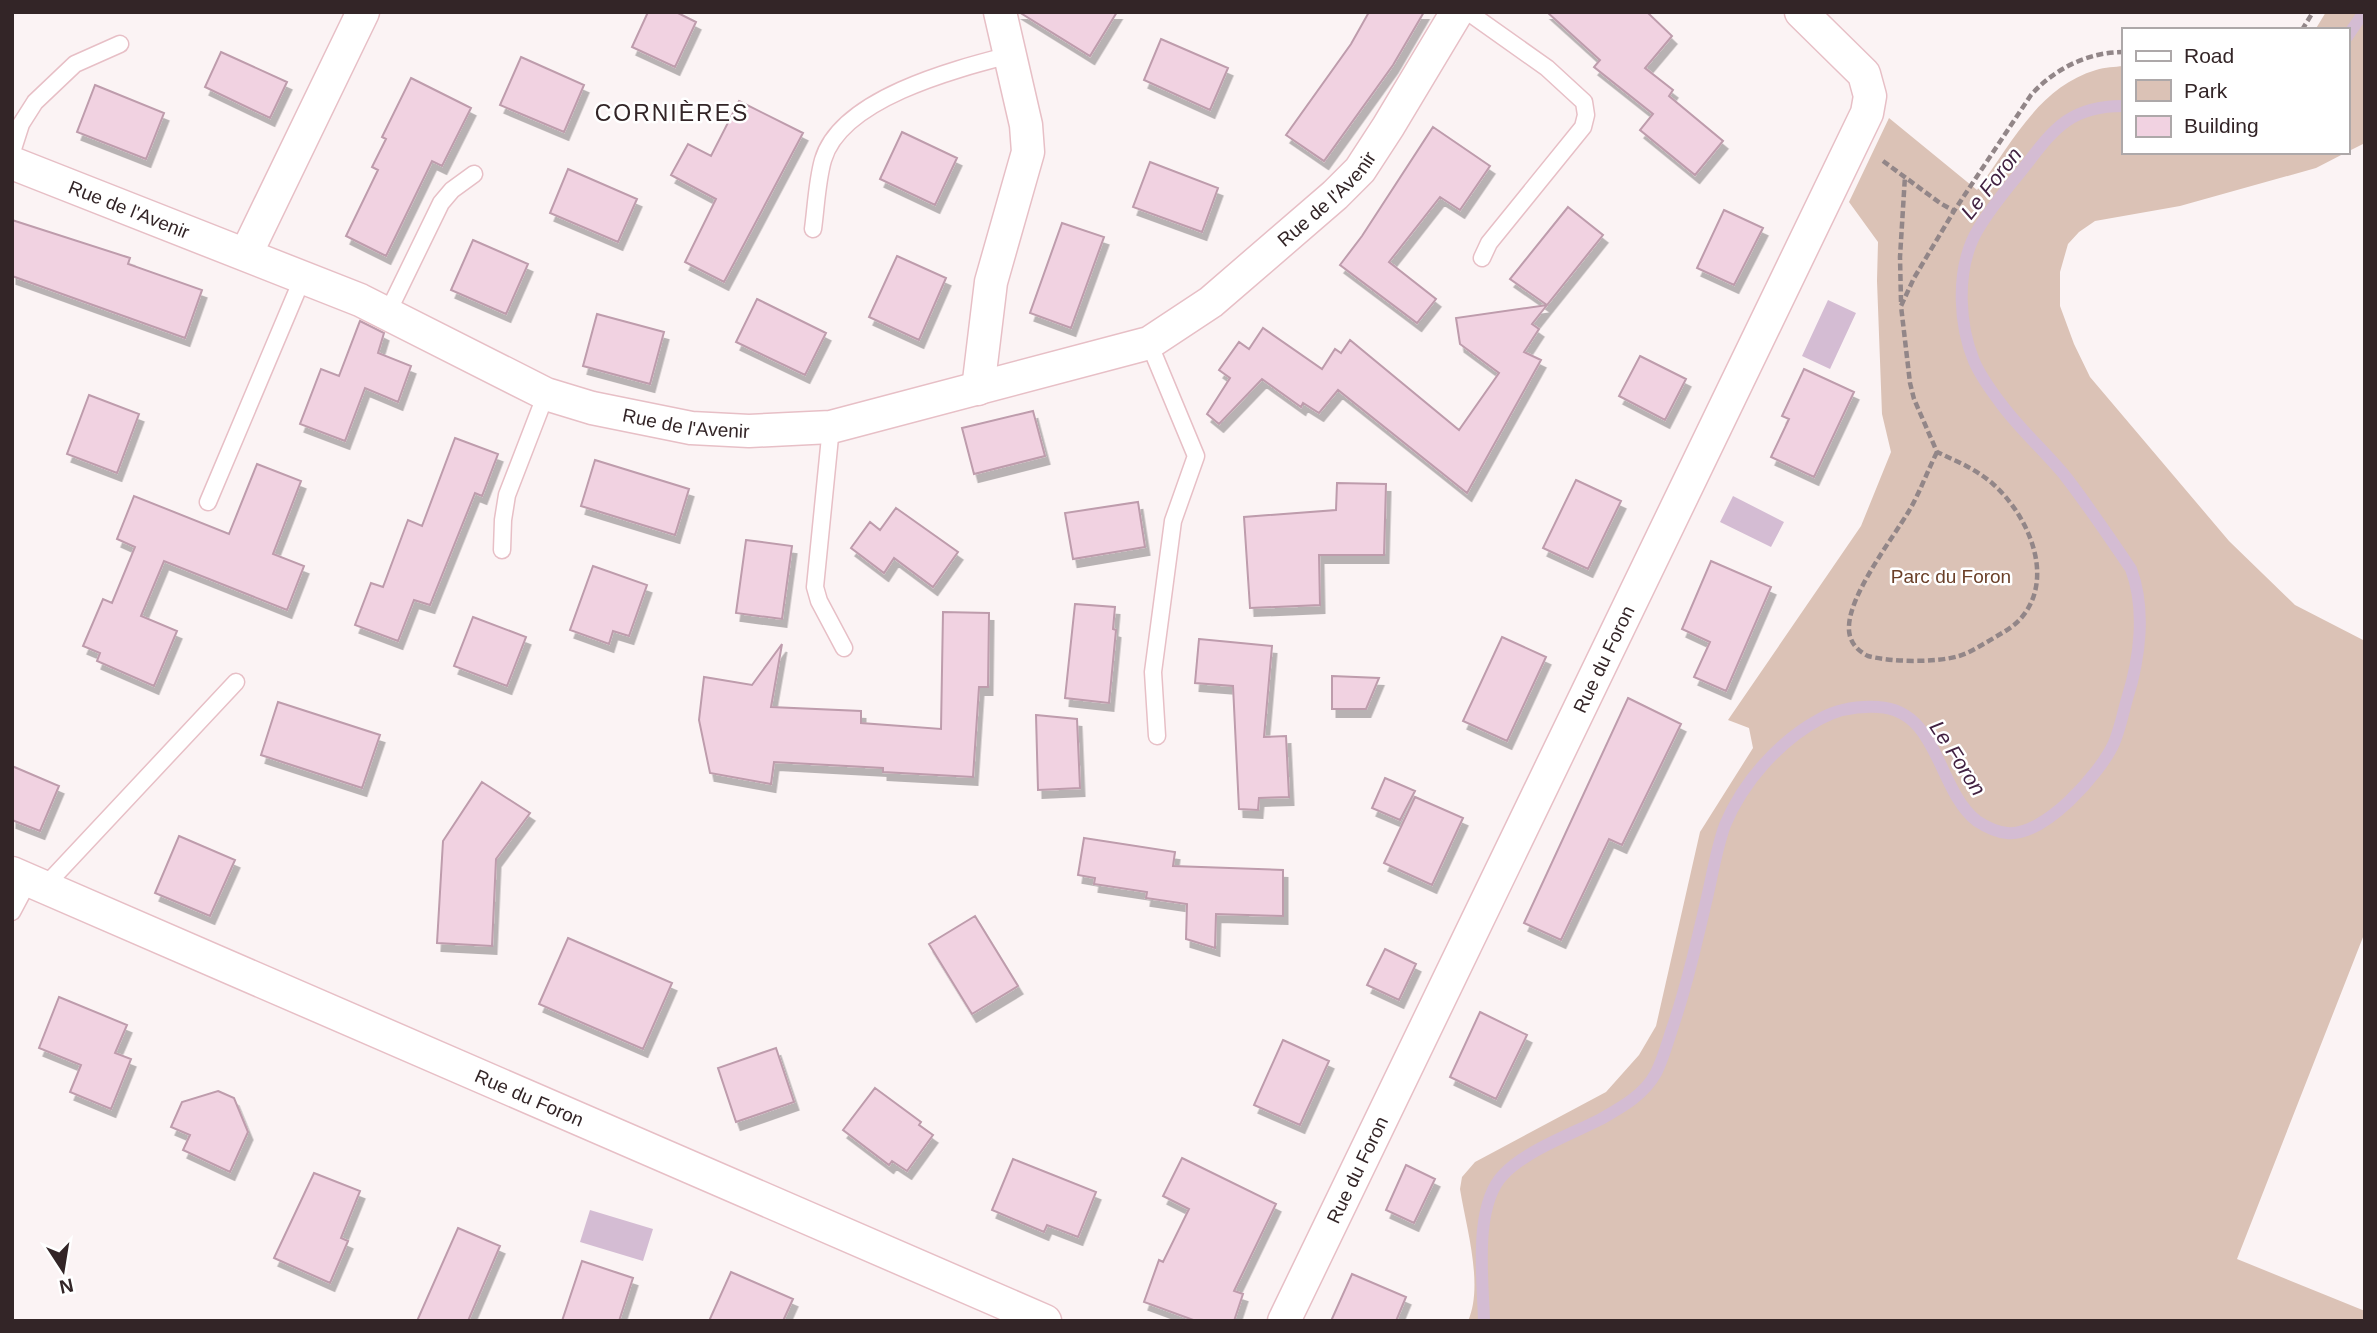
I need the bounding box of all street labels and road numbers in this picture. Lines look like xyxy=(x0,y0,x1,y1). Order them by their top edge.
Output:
street label: Rue de l'Avenir xyxy=(1273,147,1380,250)
street label: Rue de l'Avenir xyxy=(66,176,193,243)
street label: Rue de l'Avenir xyxy=(621,404,751,442)
street label: Rue du Foron xyxy=(1569,602,1638,716)
street label: Rue du Foron xyxy=(472,1065,587,1130)
street label: Rue du Foron xyxy=(1322,1113,1392,1227)

